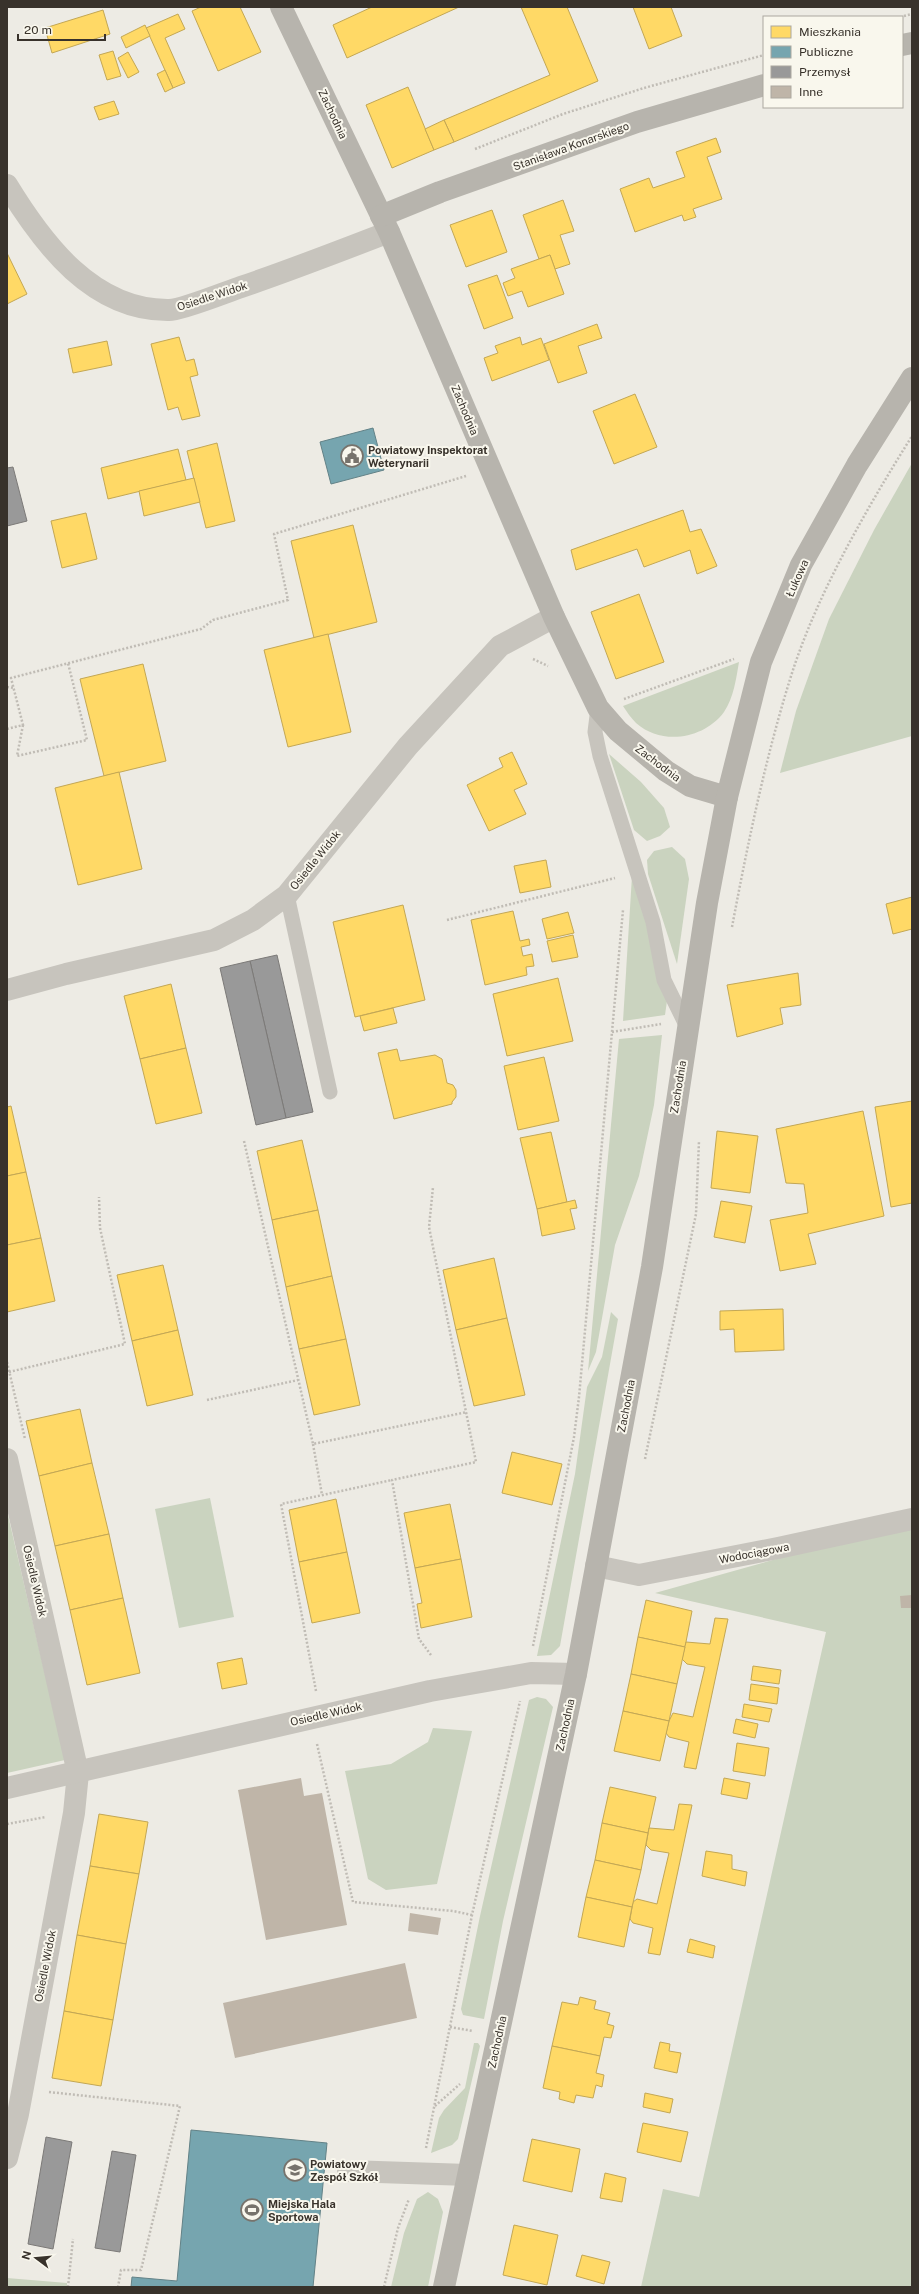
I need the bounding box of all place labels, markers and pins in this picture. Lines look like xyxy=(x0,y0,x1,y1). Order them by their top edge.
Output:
public building icon: Powiatowy Inspektorat Weterynarii xyxy=(339,443,365,469)
place label: Powiatowy Inspektorat Weterynarii xyxy=(368,444,488,469)
school or university icon: Powiatowy Zespół Szkół xyxy=(282,2157,308,2183)
place label: Powiatowy Zespół Szkół xyxy=(310,2158,378,2183)
sports icon: Miejska Hala Sportowa xyxy=(239,2197,265,2223)
place label: Miejska Hala Sportowa xyxy=(268,2198,336,2223)

